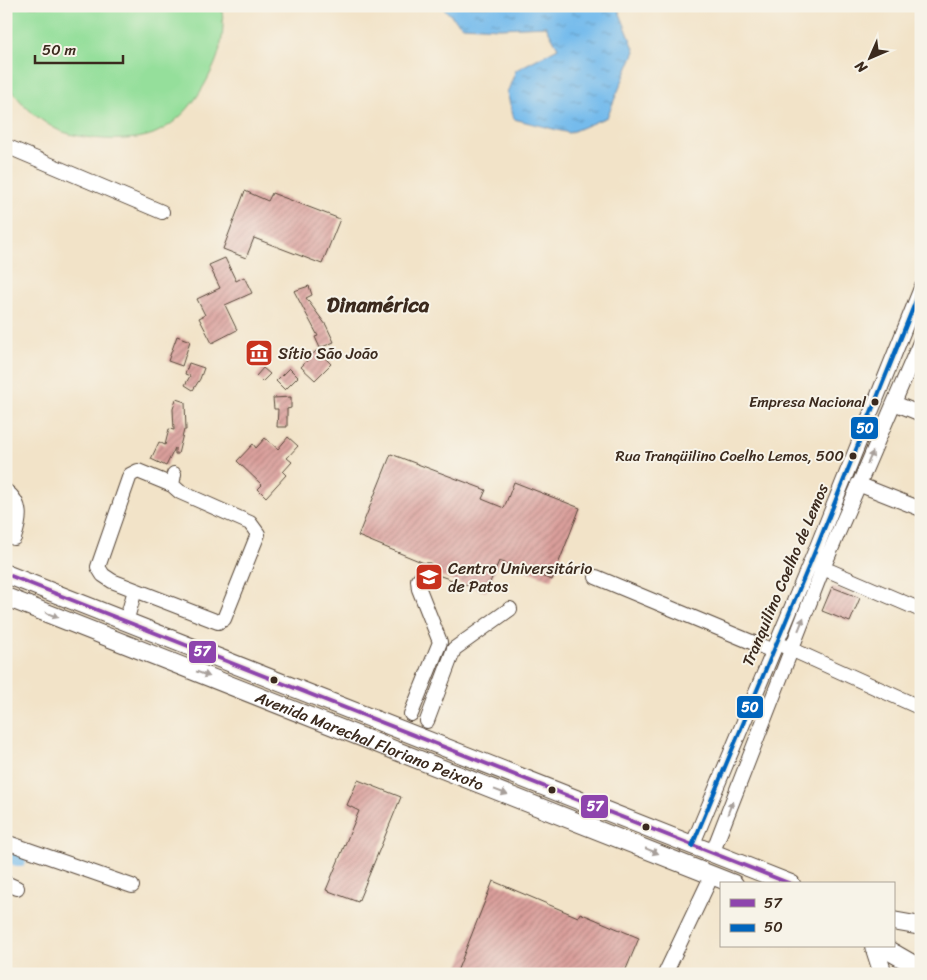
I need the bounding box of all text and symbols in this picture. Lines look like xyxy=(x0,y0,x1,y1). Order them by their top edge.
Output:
scale bar xyxy=(35,32,122,64)
north arrow xyxy=(844,32,894,82)
text: 50 m xyxy=(42,37,77,63)
text: N xyxy=(849,54,874,80)
district label: Dinamérica xyxy=(327,286,430,324)
museum icon: Sítio São João xyxy=(244,338,274,368)
place label: Sítio São João xyxy=(278,339,378,368)
place label: Empresa Nacional xyxy=(749,389,867,415)
marker: Empresa Nacional xyxy=(870,397,880,407)
line badge: 50 xyxy=(850,416,879,440)
text: 50 xyxy=(856,416,874,441)
place label: Rua Tranqüilino Coelho Lemos, 500 xyxy=(616,443,844,469)
marker: Rua Tranqüilino Coelho Lemos, 500 xyxy=(848,451,858,461)
one-way arrow xyxy=(866,451,874,465)
street label: Tranquilino Coelho de Lemos xyxy=(733,478,837,671)
place label: Centro Universitário de Patos xyxy=(448,554,592,601)
school or university icon: Centro Universitário de Patos xyxy=(414,562,444,592)
one-way arrow xyxy=(44,612,59,619)
one-way arrow xyxy=(797,617,805,631)
text: 57 xyxy=(194,639,211,664)
line badge: 57 xyxy=(188,640,217,664)
one-way arrow xyxy=(196,670,211,678)
unlabelled marker xyxy=(269,675,279,685)
street label: Avenida Marechal Floriano Peixoto xyxy=(250,682,488,799)
line badge: 50 xyxy=(736,695,764,719)
text: 50 xyxy=(741,695,759,720)
unlabelled marker xyxy=(547,785,557,795)
one-way arrow xyxy=(493,788,508,796)
line badge: 57 xyxy=(580,794,609,819)
text: 57 xyxy=(587,794,604,819)
one-way arrow xyxy=(726,800,734,815)
unlabelled marker xyxy=(641,822,651,832)
one-way arrow xyxy=(645,847,660,855)
legend xyxy=(720,882,894,948)
text: 57 xyxy=(764,890,783,916)
text: 50 xyxy=(764,914,783,940)

